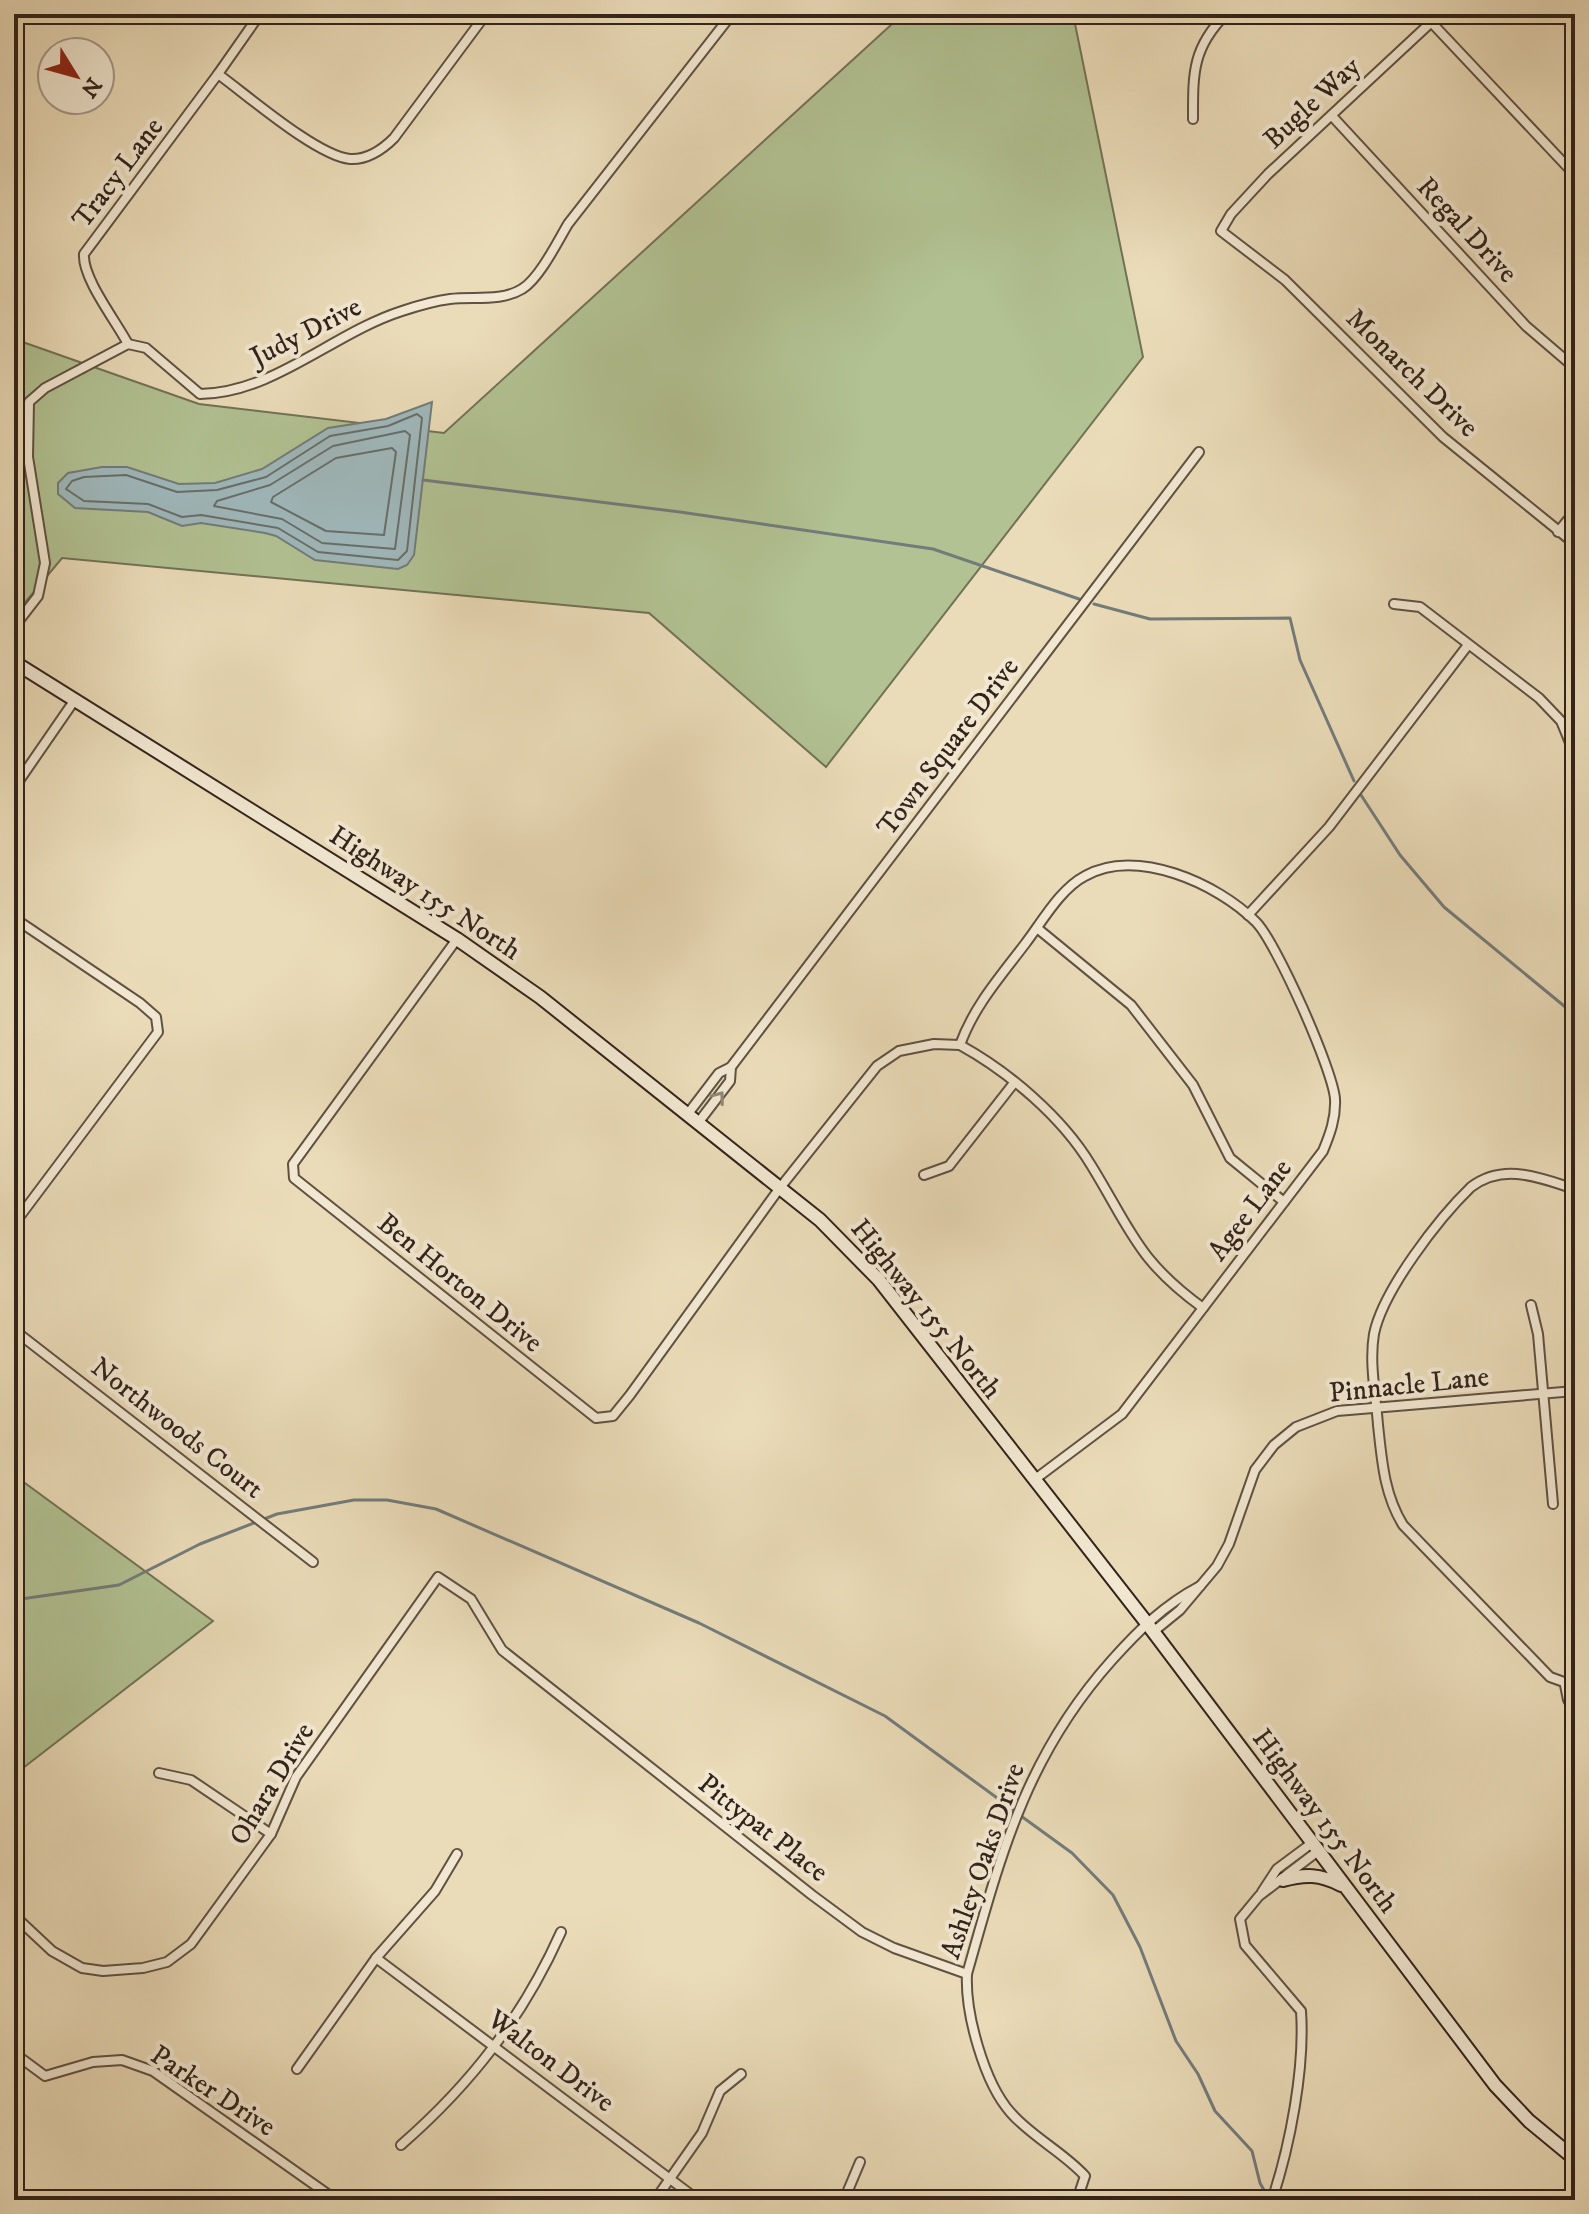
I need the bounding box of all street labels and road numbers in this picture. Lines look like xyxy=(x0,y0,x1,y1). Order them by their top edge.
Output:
street label: Bugle Way xyxy=(1256,49,1368,157)
street label: Tracy Lane xyxy=(65,110,171,236)
street label: Regal Drive xyxy=(1409,170,1525,290)
street label: Judy Drive xyxy=(242,289,367,376)
street label: Monarch Drive xyxy=(1338,301,1486,445)
street label: Town Square Drive xyxy=(869,651,1027,843)
street label: Highway 155 North xyxy=(322,818,528,968)
street label: Agee Lane xyxy=(1200,1152,1300,1268)
street label: Ben Horton Drive xyxy=(370,1206,550,1360)
street label: Highway 155 North xyxy=(843,1212,1010,1406)
street label: Northwoods Court xyxy=(84,1350,270,1506)
street label: Pinnacle Lane xyxy=(1327,1359,1491,1411)
street label: Ohara Drive xyxy=(222,1716,322,1852)
street label: Highway 155 North xyxy=(1244,1722,1406,1920)
street label: Ashley Oaks Drive xyxy=(933,1759,1033,1963)
street label: Pittypat Place xyxy=(691,1766,835,1890)
street label: Walton Drive xyxy=(480,2001,621,2120)
street label: Parker Drive xyxy=(144,2038,282,2144)

